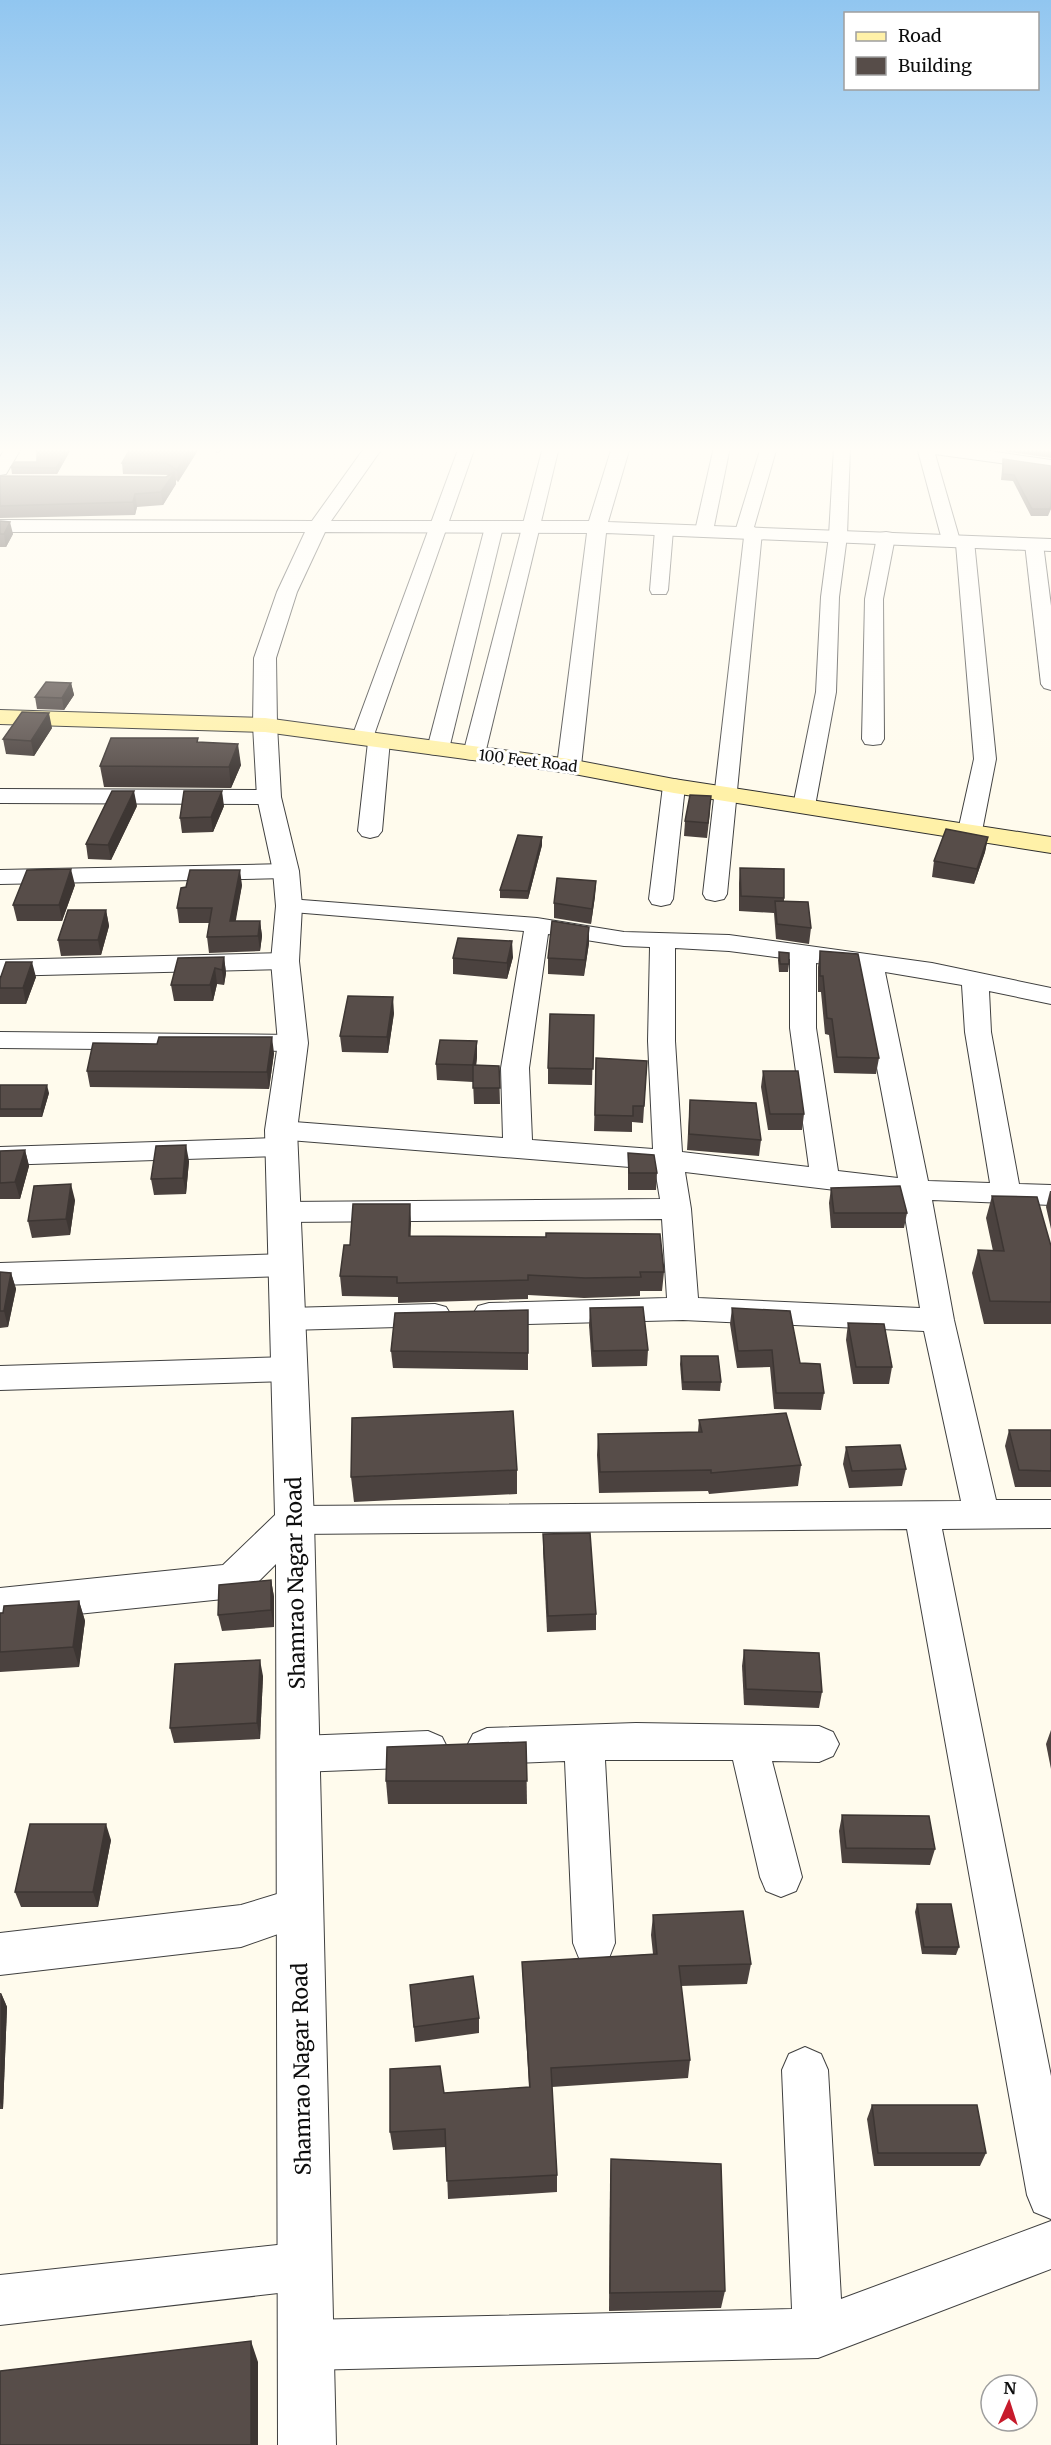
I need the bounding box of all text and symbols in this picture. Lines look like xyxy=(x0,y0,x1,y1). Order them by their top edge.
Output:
legend xyxy=(844,12,1039,90)
text: Road xyxy=(898,24,942,47)
text: Building xyxy=(898,54,972,77)
street label: 100 Feet Road xyxy=(478,745,579,776)
street label: Shamrao Nagar Road xyxy=(280,1476,311,1690)
street label: Shamrao Nagar Road xyxy=(286,1962,317,2176)
north arrow xyxy=(979,2373,1039,2433)
text: N xyxy=(1003,2378,1017,2398)

